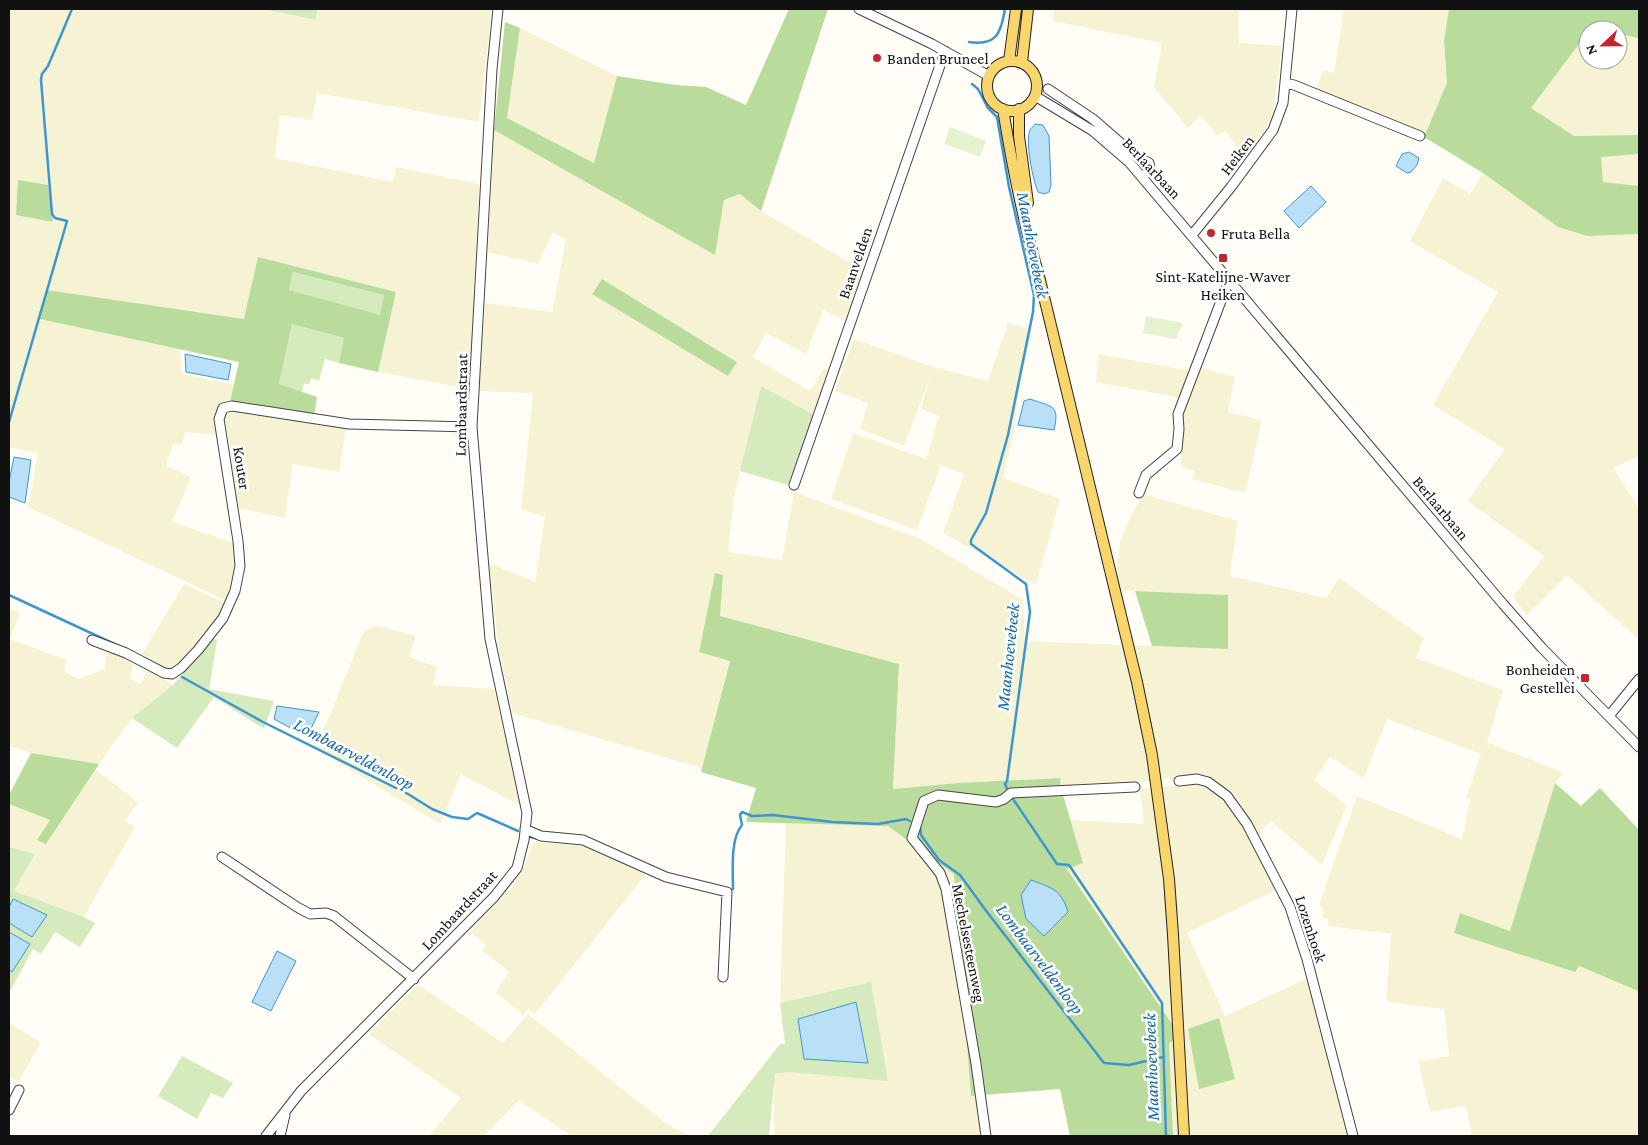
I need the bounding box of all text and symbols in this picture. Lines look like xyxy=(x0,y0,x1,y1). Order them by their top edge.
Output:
north arrow xyxy=(1578,20,1628,70)
text: N xyxy=(1582,42,1600,57)
place label: Banden Bruneel xyxy=(887,50,989,67)
marker: Banden Bruneel xyxy=(871,52,883,64)
street label: Heiken xyxy=(1217,132,1258,178)
street label: Berlaarbaan xyxy=(1119,134,1185,202)
water label: Maanhoevebeek xyxy=(1013,189,1053,301)
street label: Baanvelden xyxy=(835,225,875,301)
place label: Fruta Bella xyxy=(1221,225,1291,242)
marker: Fruta Bella xyxy=(1205,227,1217,239)
marker: Sint-Katelijne-Waver Heiken xyxy=(1217,252,1229,264)
place label: Sint-Katelijne-Waver Heiken xyxy=(1156,268,1291,303)
street label: Lombaardstraat xyxy=(452,353,470,456)
street label: Kouter xyxy=(230,445,254,491)
street label: Berlaarbaan xyxy=(1410,473,1473,544)
water label: Maanhoevebeek xyxy=(992,601,1024,713)
place label: Bonheiden Gestellei xyxy=(1506,661,1575,696)
marker: Bonheiden Gestellei xyxy=(1579,672,1591,684)
water label: Lombaarveldenloop xyxy=(291,714,418,794)
street label: Lombaardstraat xyxy=(418,866,501,953)
street label: Mechelsesteenweg xyxy=(948,882,989,1004)
street label: Lozenhoek xyxy=(1292,893,1330,965)
water label: Lombaarveldenloop xyxy=(992,900,1088,1018)
water label: Maanhoevebeek xyxy=(1139,1012,1163,1122)

